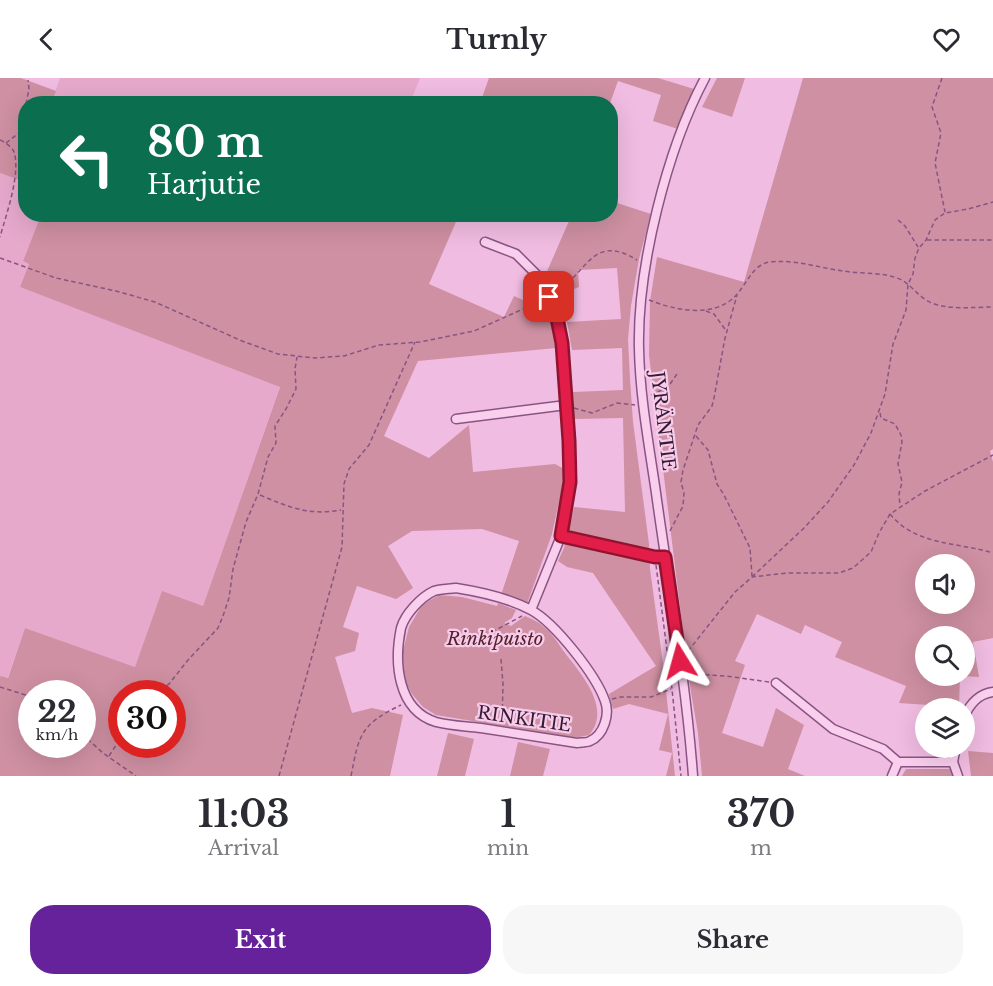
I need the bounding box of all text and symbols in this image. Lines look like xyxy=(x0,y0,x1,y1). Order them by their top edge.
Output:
icon: back xyxy=(30,23,63,56)
text: Turnly xyxy=(446,23,547,56)
icon: heart xyxy=(930,23,963,56)
text: 80 m xyxy=(147,116,263,168)
icon: left xyxy=(48,120,126,198)
text: Harjutie xyxy=(147,168,261,201)
pin xyxy=(523,271,574,322)
icon: arrive xyxy=(532,280,565,313)
street label: JYRÄNTIE xyxy=(646,368,681,472)
map controls xyxy=(915,554,975,758)
button: sound xyxy=(915,554,975,614)
button: search xyxy=(915,626,975,686)
park label: Rinkipuisto xyxy=(446,628,543,650)
position arrow xyxy=(648,629,712,693)
speed limit sign: 30 xyxy=(108,680,186,758)
text: 22 xyxy=(37,693,77,730)
button: layers xyxy=(915,698,975,758)
street label: RINKITIE xyxy=(476,702,572,736)
text: km/h xyxy=(36,725,78,744)
text: 11:03 xyxy=(198,792,289,837)
text: 1 xyxy=(500,792,516,837)
text: 370 xyxy=(727,792,795,837)
text: Arrival xyxy=(208,836,279,860)
text: min xyxy=(487,836,529,860)
text: m xyxy=(750,836,772,860)
button: Exit xyxy=(30,905,491,974)
button: Share xyxy=(503,905,963,974)

